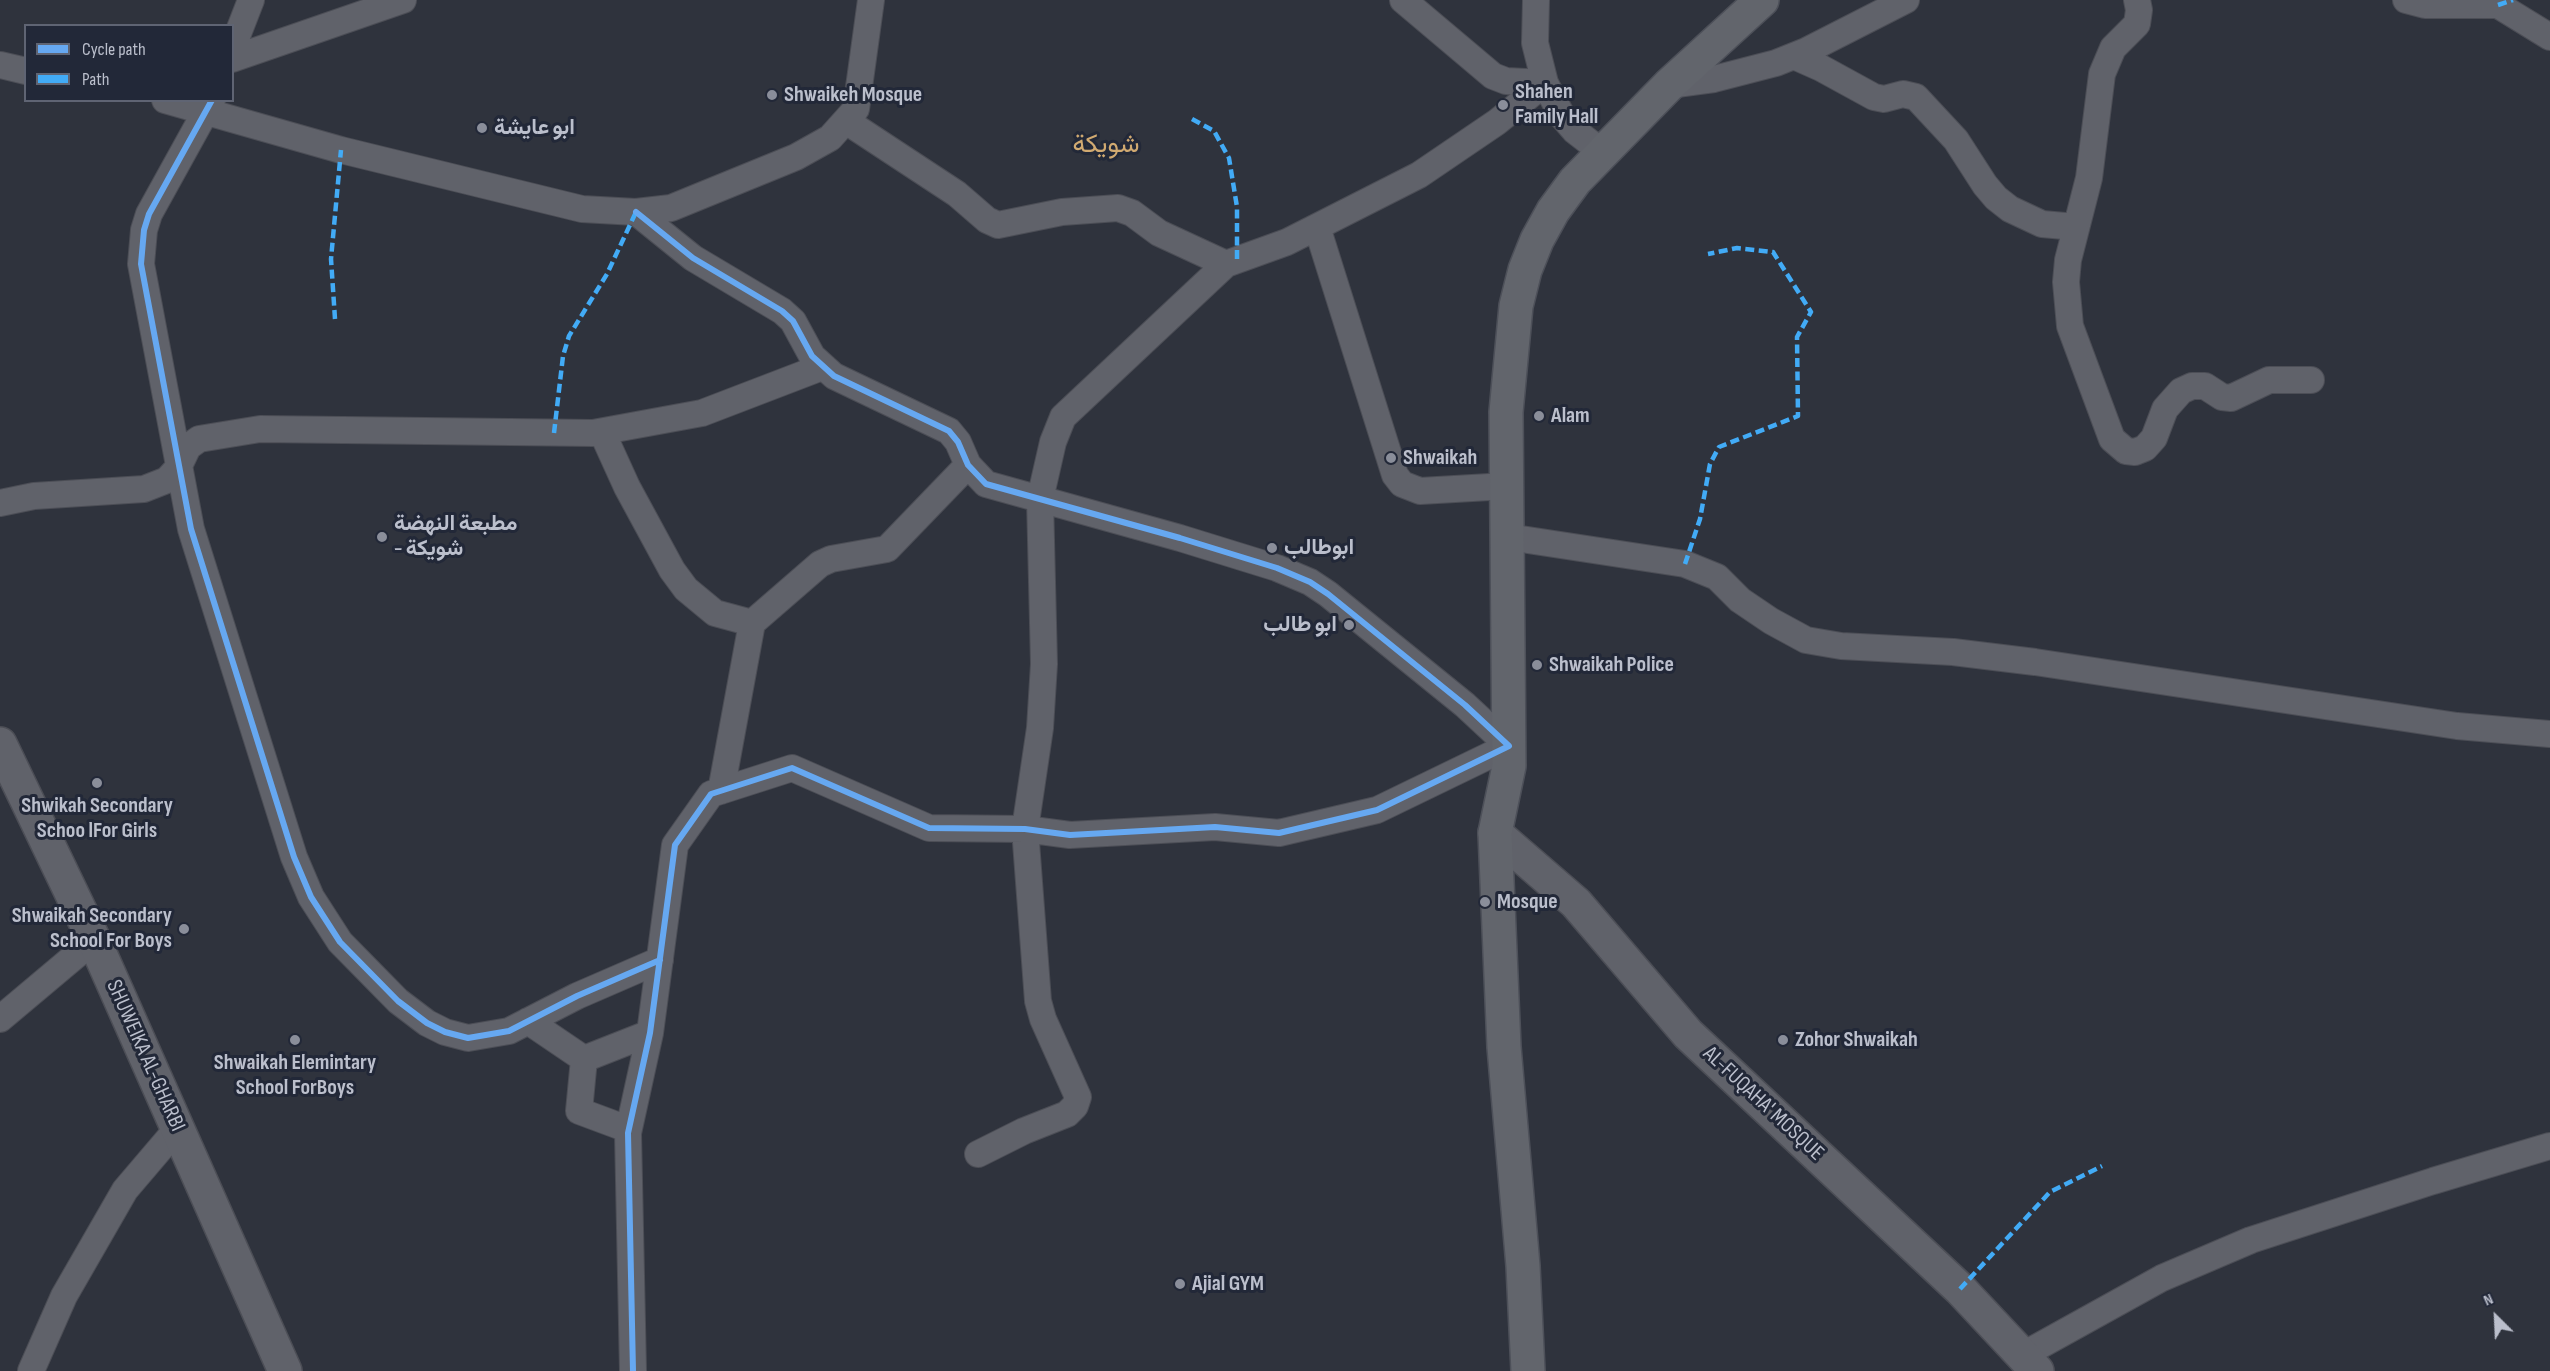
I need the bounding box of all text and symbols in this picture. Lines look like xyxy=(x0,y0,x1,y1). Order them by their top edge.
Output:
legend xyxy=(24,24,234,102)
text: Cycle path xyxy=(82,39,146,60)
text: Path xyxy=(82,69,110,90)
place label: Shahen Family Hall xyxy=(1515,79,1598,130)
place label: Shwaikeh Mosque xyxy=(784,82,922,108)
marker: Shwaikeh Mosque xyxy=(765,88,779,102)
marker: Shahen Family Hall xyxy=(1496,98,1510,112)
place label: ابو عايشة xyxy=(494,115,575,141)
marker: ابو عايشة xyxy=(475,121,489,135)
district label: شويكة xyxy=(1073,129,1139,161)
place label: Alam xyxy=(1551,403,1590,429)
marker: Alam xyxy=(1532,409,1546,423)
place label: Shwaikah xyxy=(1403,445,1477,471)
marker: Shwaikah xyxy=(1384,451,1398,465)
place label: مطبعة النهضة - شويكة xyxy=(394,511,517,562)
marker: مطبعة النهضة - شويكة xyxy=(375,530,389,544)
place label: ابوطالب xyxy=(1284,535,1354,561)
marker: ابوطالب xyxy=(1265,541,1279,555)
place label: ابو طالب xyxy=(1263,612,1337,638)
marker: ابو طالب xyxy=(1342,618,1356,632)
place label: Shwaikah Police xyxy=(1549,652,1674,678)
marker: Shwaikah Police xyxy=(1530,658,1544,672)
marker: Shwikah Secondary Schoo lFor Girls xyxy=(90,776,104,790)
place label: Shwikah Secondary Schoo lFor Girls xyxy=(21,793,173,844)
place label: Mosque xyxy=(1497,889,1558,915)
marker: Mosque xyxy=(1478,895,1492,909)
place label: Shwaikah Secondary School For Boys xyxy=(12,903,172,954)
marker: Shwaikah Secondary School For Boys xyxy=(177,922,191,936)
street label: SHUWEIKA AL-GHARBI xyxy=(100,976,190,1136)
place label: Zohor Shwaikah xyxy=(1795,1027,1918,1053)
marker: Shwaikah Elemintary School ForBoys xyxy=(288,1033,302,1047)
marker: Zohor Shwaikah xyxy=(1776,1033,1790,1047)
street label: AL-FUQAHA' MOSQUE xyxy=(1697,1041,1829,1167)
place label: Shwaikah Elemintary School ForBoys xyxy=(214,1050,376,1102)
place label: Ajial GYM xyxy=(1192,1271,1264,1297)
marker: Ajial GYM xyxy=(1173,1277,1187,1291)
north arrow xyxy=(2466,1287,2526,1347)
text: N xyxy=(2481,1290,2496,1311)

